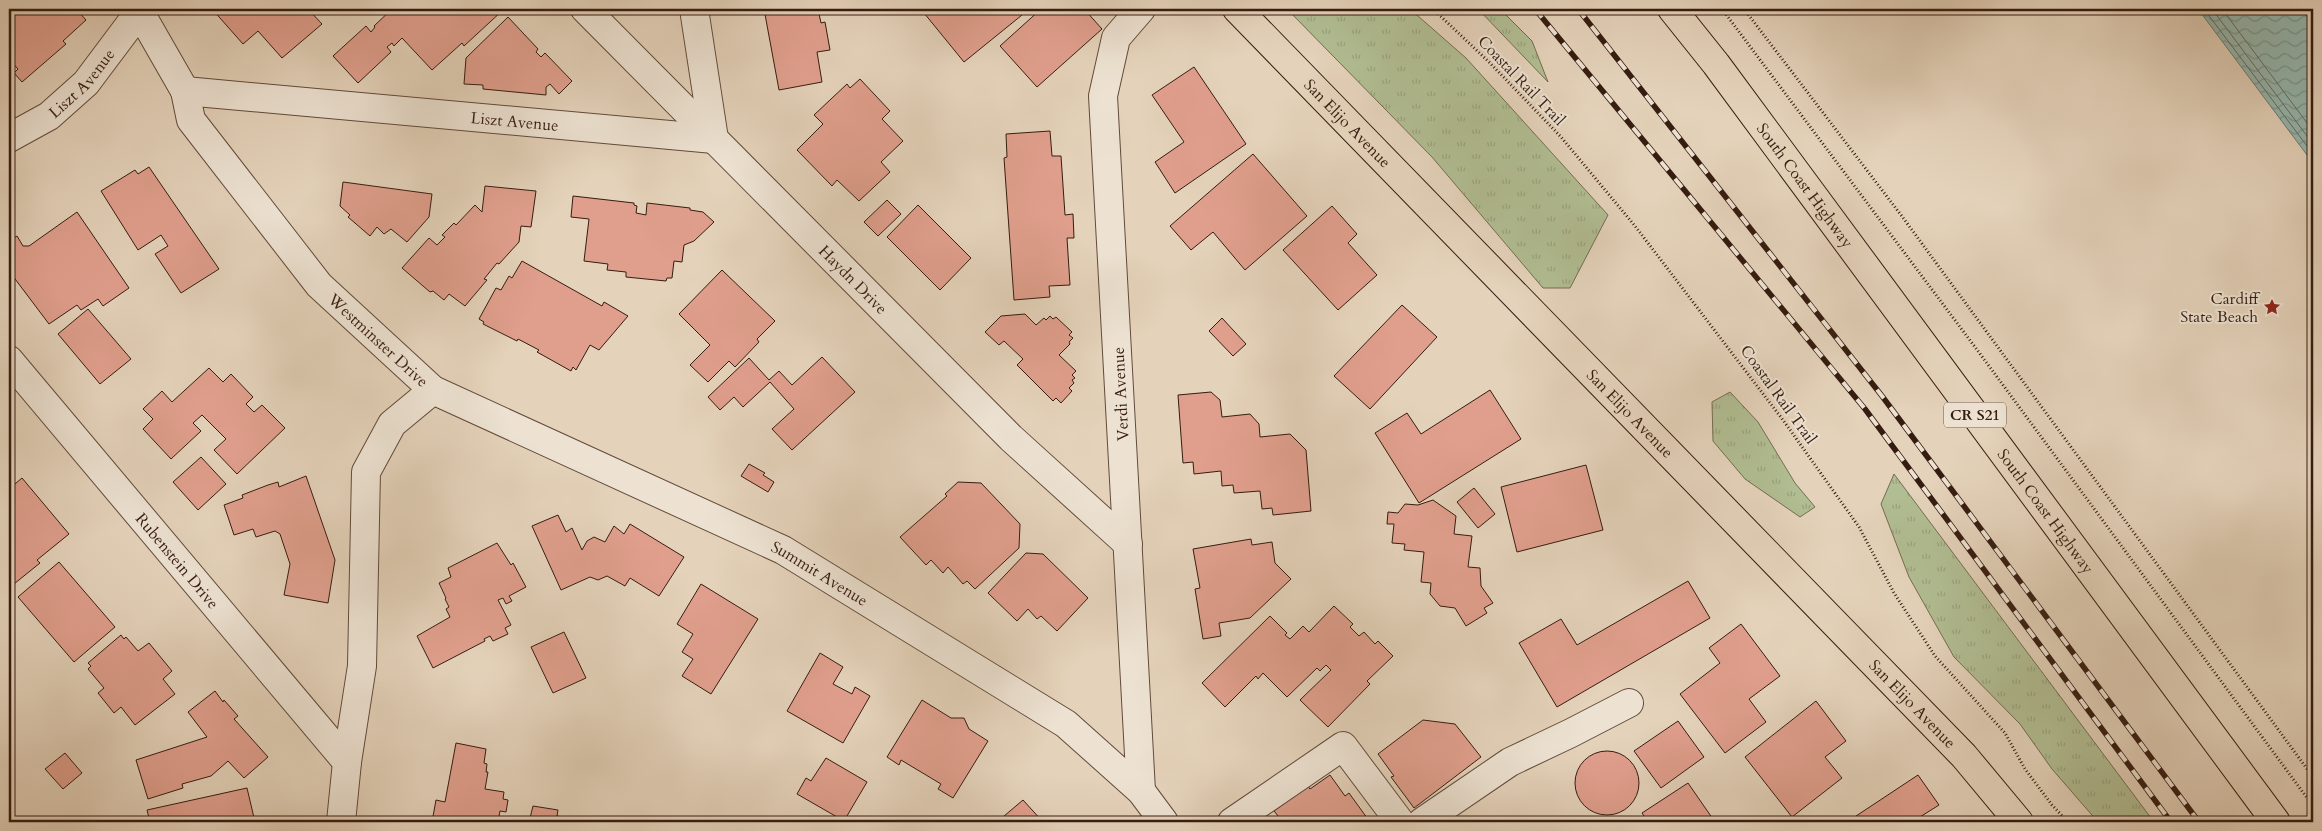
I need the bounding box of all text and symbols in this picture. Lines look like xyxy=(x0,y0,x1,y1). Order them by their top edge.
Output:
street label: Coastal Rail Trail xyxy=(1473,31,1570,131)
street label: Liszt Avenue xyxy=(44,44,120,123)
street label: San Elijo Avenue xyxy=(1299,74,1396,173)
street label: Liszt Avenue xyxy=(470,107,559,137)
street label: South Coast Highway xyxy=(1751,119,1858,253)
street label: Haydn Drive xyxy=(813,241,892,320)
street label: Westminster Drive xyxy=(322,288,433,392)
place label: Cardiff State Beach xyxy=(2180,288,2260,328)
place icon: Cardiff State Beach xyxy=(2262,297,2282,317)
street label: Coastal Rail Trail xyxy=(1735,341,1822,449)
street label: Verdi Avenue xyxy=(1108,346,1134,441)
street label: San Elijo Avenue xyxy=(1581,365,1678,463)
road number: CR S21 xyxy=(1944,402,2006,428)
street label: South Coast Highway xyxy=(1992,445,2099,579)
street label: Rubenstein Drive xyxy=(130,509,224,614)
street label: Summit Avenue xyxy=(767,536,872,612)
street label: San Elijo Avenue xyxy=(1864,655,1960,753)

